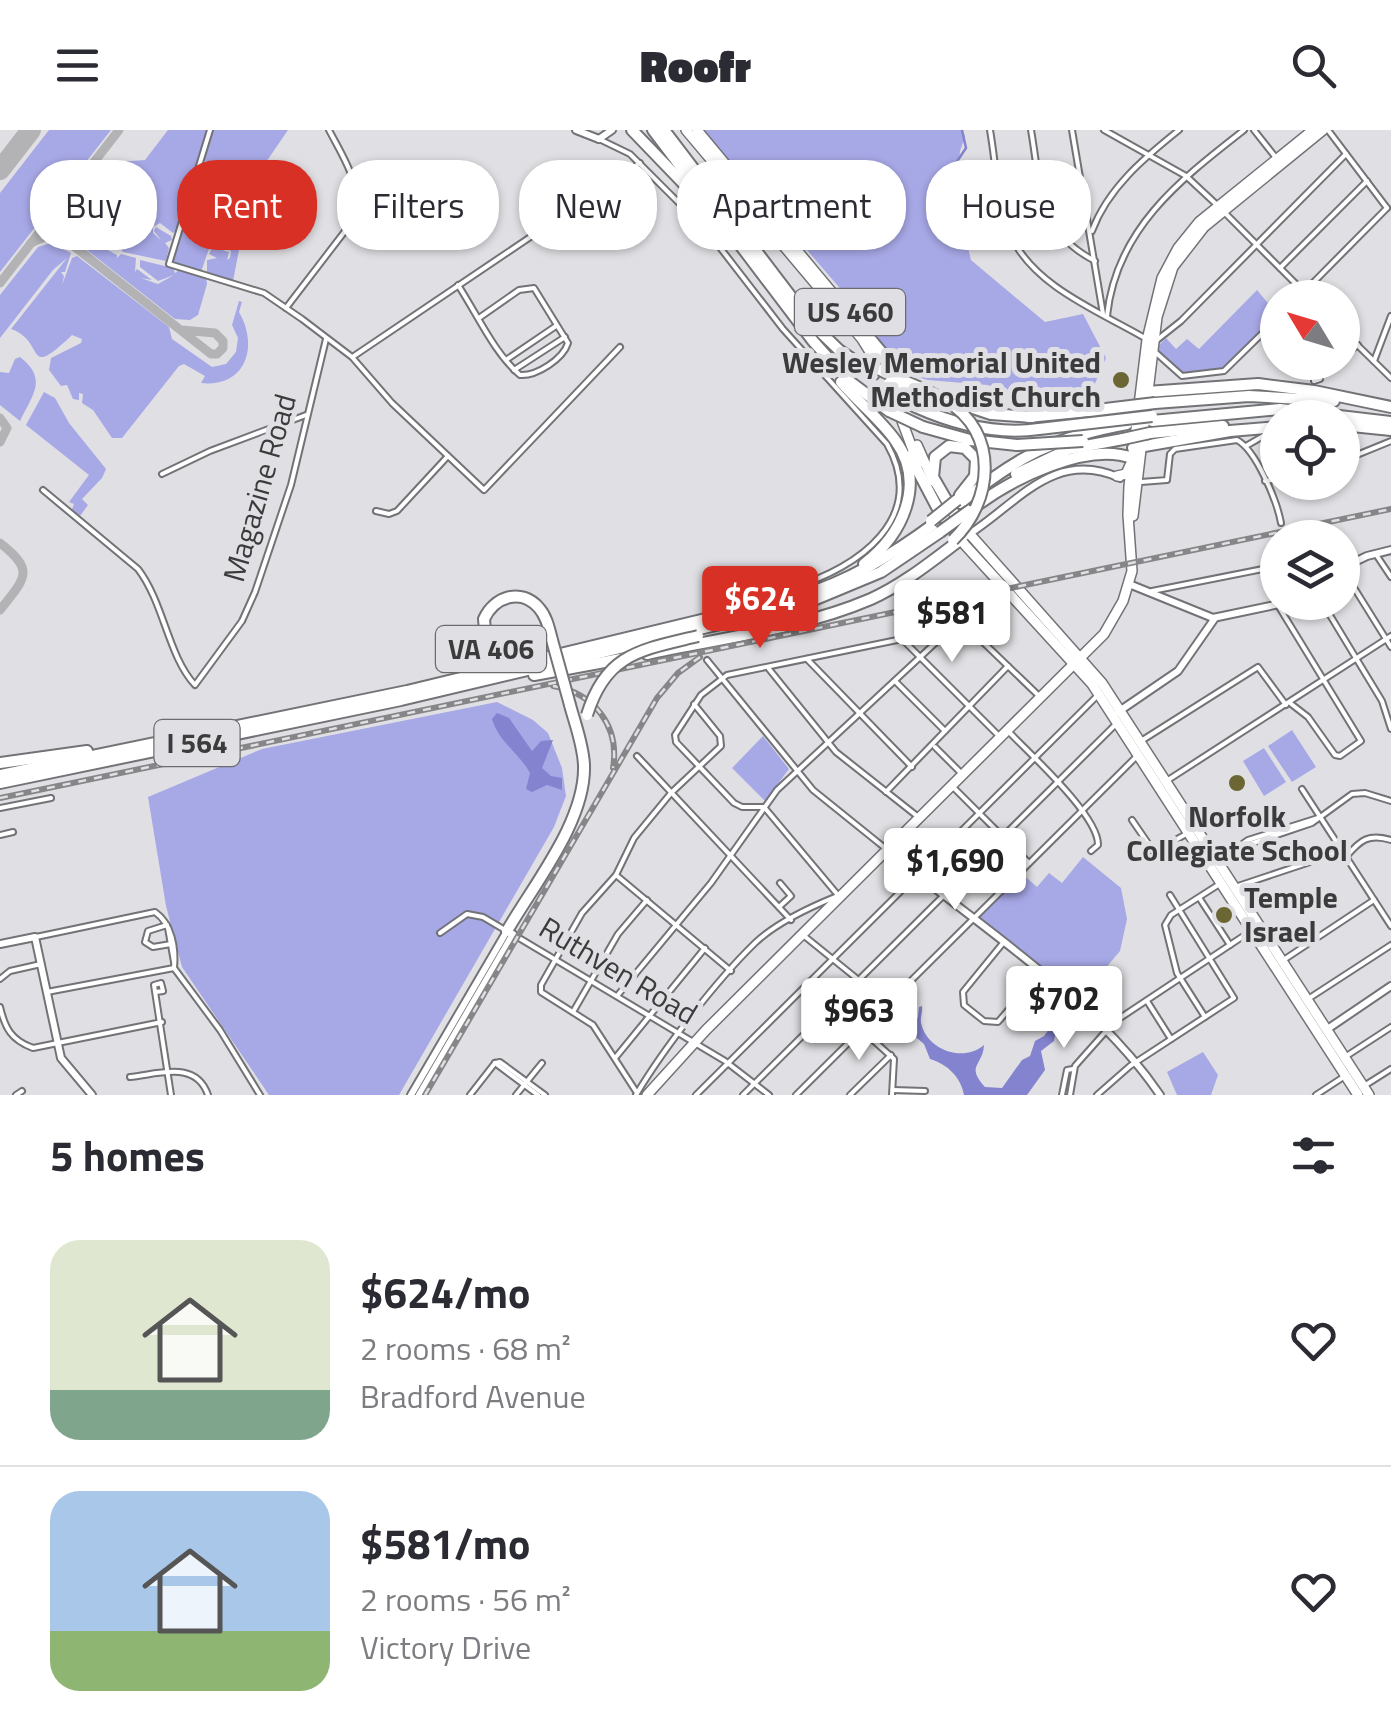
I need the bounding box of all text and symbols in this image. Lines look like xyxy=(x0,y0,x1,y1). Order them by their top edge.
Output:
text: Roofr xyxy=(640,31,751,99)
icon: menu xyxy=(50,38,105,93)
icon: search xyxy=(1286,38,1341,93)
chip: Buy xyxy=(30,160,157,250)
chip: Rent xyxy=(177,160,317,250)
chip: Filters xyxy=(337,160,499,250)
chip: New xyxy=(519,160,657,250)
chip: Apartment xyxy=(677,160,906,250)
chip: House xyxy=(926,160,1091,250)
north arrow xyxy=(1260,280,1360,380)
map controls xyxy=(1260,280,1360,620)
road number: US 460 xyxy=(795,289,905,335)
place label: Wesley Memorial United Methodist Church xyxy=(782,339,1101,419)
marker: Wesley Memorial United Methodist Church xyxy=(1110,369,1132,391)
street label: Magazine Road xyxy=(210,388,308,587)
button: locate xyxy=(1260,400,1360,500)
button: layers xyxy=(1260,520,1360,620)
pin: $624 xyxy=(701,566,819,651)
text: $624 xyxy=(724,574,796,622)
pin: $581 xyxy=(893,580,1011,665)
text: $581 xyxy=(916,588,988,636)
road number: VA 406 xyxy=(436,626,546,672)
road number: I 564 xyxy=(154,720,240,766)
marker: Norfolk Collegiate School xyxy=(1226,772,1248,794)
place label: Norfolk Collegiate School xyxy=(1126,793,1348,873)
pin: $1,690 xyxy=(874,828,1036,913)
text: $1,690 xyxy=(906,836,1004,884)
place label: Temple Israel xyxy=(1244,874,1338,954)
marker: Temple Israel xyxy=(1213,904,1235,926)
street label: Ruthven Road xyxy=(530,905,707,1036)
pin: $702 xyxy=(1005,966,1123,1051)
text: $702 xyxy=(1028,974,1100,1022)
pin: $963 xyxy=(800,978,918,1063)
text: $963 xyxy=(823,986,895,1034)
text: 5 homes xyxy=(50,1123,205,1187)
icon: filters xyxy=(1286,1128,1341,1183)
text: $624/mo xyxy=(360,1260,530,1324)
icon: home xyxy=(130,1280,250,1400)
icon: heart xyxy=(1286,1313,1341,1368)
text: 2 rooms · 68 m² xyxy=(360,1324,571,1372)
text: Bradford Avenue xyxy=(360,1372,586,1420)
text: $581/mo xyxy=(360,1511,530,1575)
icon: home xyxy=(130,1531,250,1651)
icon: heart xyxy=(1286,1564,1341,1619)
text: 2 rooms · 56 m² xyxy=(360,1575,571,1623)
text: Victory Drive xyxy=(360,1623,531,1671)

